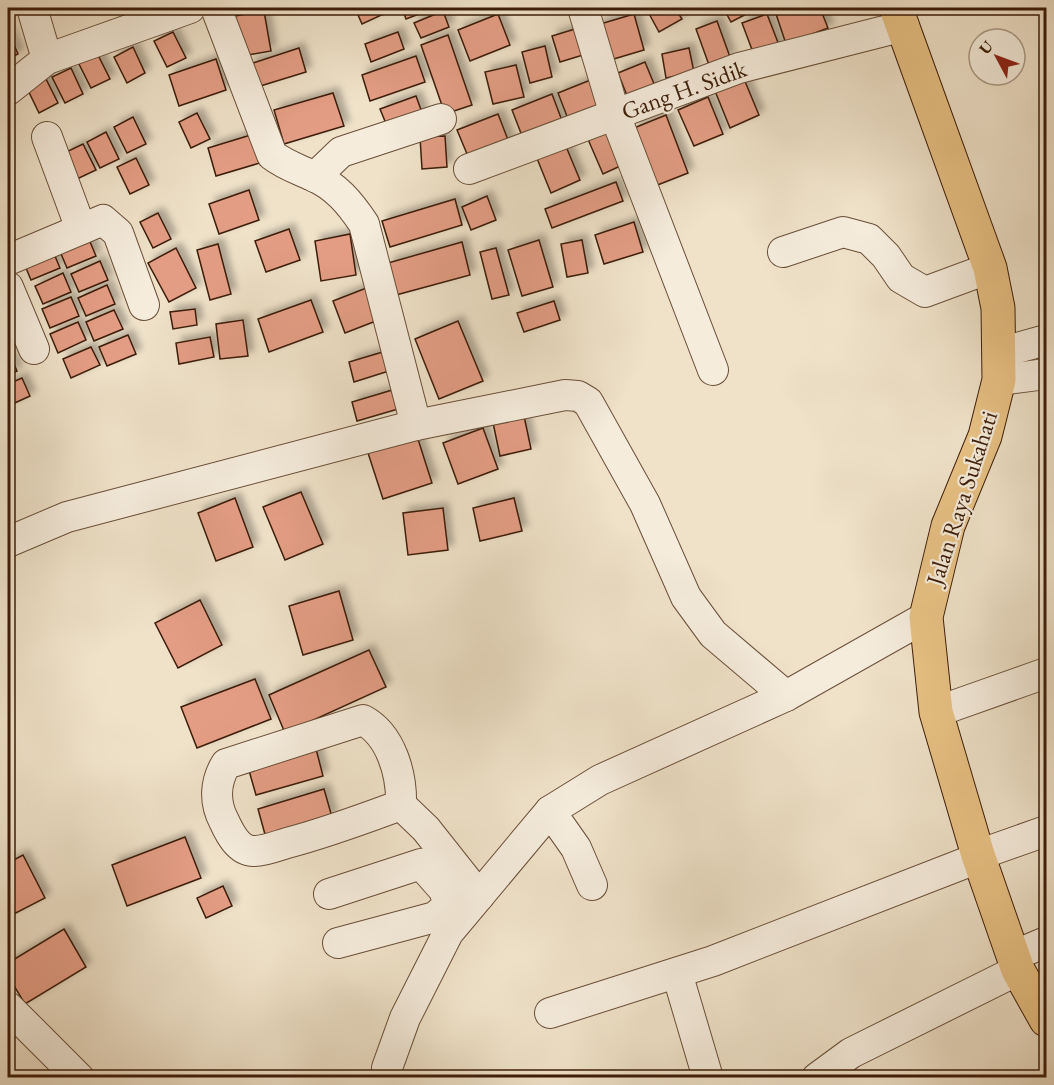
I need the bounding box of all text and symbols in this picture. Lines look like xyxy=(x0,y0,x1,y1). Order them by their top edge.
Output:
north arrow xyxy=(967,27,1027,87)
text: U xyxy=(974,36,998,59)
street label: Gang H. Sidik xyxy=(617,52,751,127)
street label: Jalan Raya Sukahati xyxy=(918,407,1004,591)

